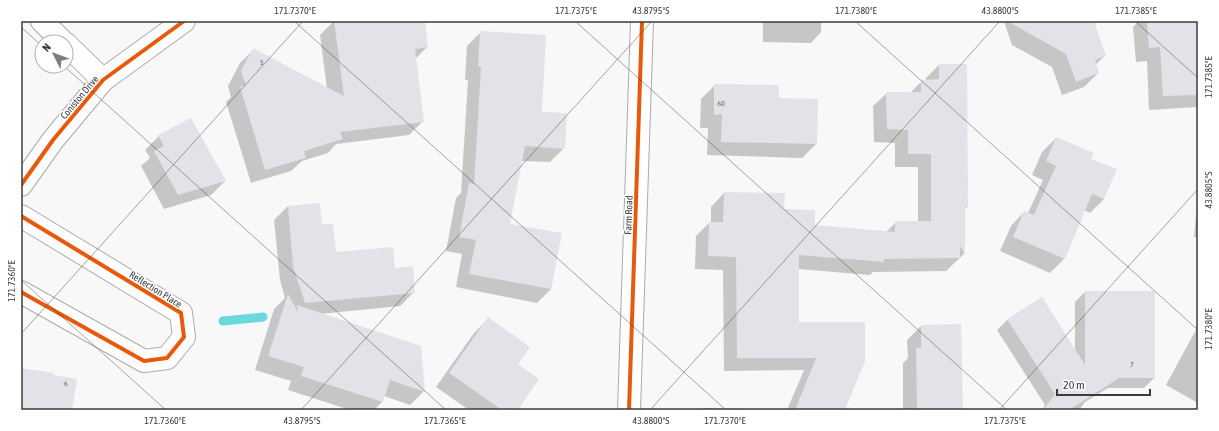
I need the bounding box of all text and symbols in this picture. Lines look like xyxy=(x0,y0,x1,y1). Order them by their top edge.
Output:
text: 171.7370°E xyxy=(274,5,317,16)
text: 171.7375°E xyxy=(555,5,598,16)
text: 43.8795°S xyxy=(633,5,669,16)
text: 171.7380°E xyxy=(835,5,878,16)
text: 43.8800°S xyxy=(982,5,1018,16)
text: 171.7385°E xyxy=(1115,5,1158,16)
north arrow xyxy=(34,34,74,74)
text: N xyxy=(40,41,53,54)
text: 171.7385°E xyxy=(1203,55,1214,98)
house number: 5 xyxy=(260,58,264,67)
street label: Coniston Drive xyxy=(58,73,101,121)
house number: 60 xyxy=(717,99,725,108)
text: 43.8805°S xyxy=(1203,172,1214,208)
street label: Farm Road xyxy=(622,195,635,235)
text: 171.7360°E xyxy=(6,259,17,302)
street label: Reflection Place xyxy=(128,269,184,310)
text: 171.7380°E xyxy=(1203,307,1214,350)
house number: 7 xyxy=(1130,360,1134,369)
scale bar xyxy=(1057,371,1150,397)
text: 20 m xyxy=(1063,378,1085,392)
house number: 6 xyxy=(64,379,68,388)
text: 171.7360°E xyxy=(144,415,187,426)
text: 43.8795°S xyxy=(284,415,320,426)
text: 171.7365°E xyxy=(424,415,467,426)
text: 43.8800°S xyxy=(633,415,669,426)
text: 171.7370°E xyxy=(704,415,747,426)
text: 171.7375°E xyxy=(984,415,1027,426)

